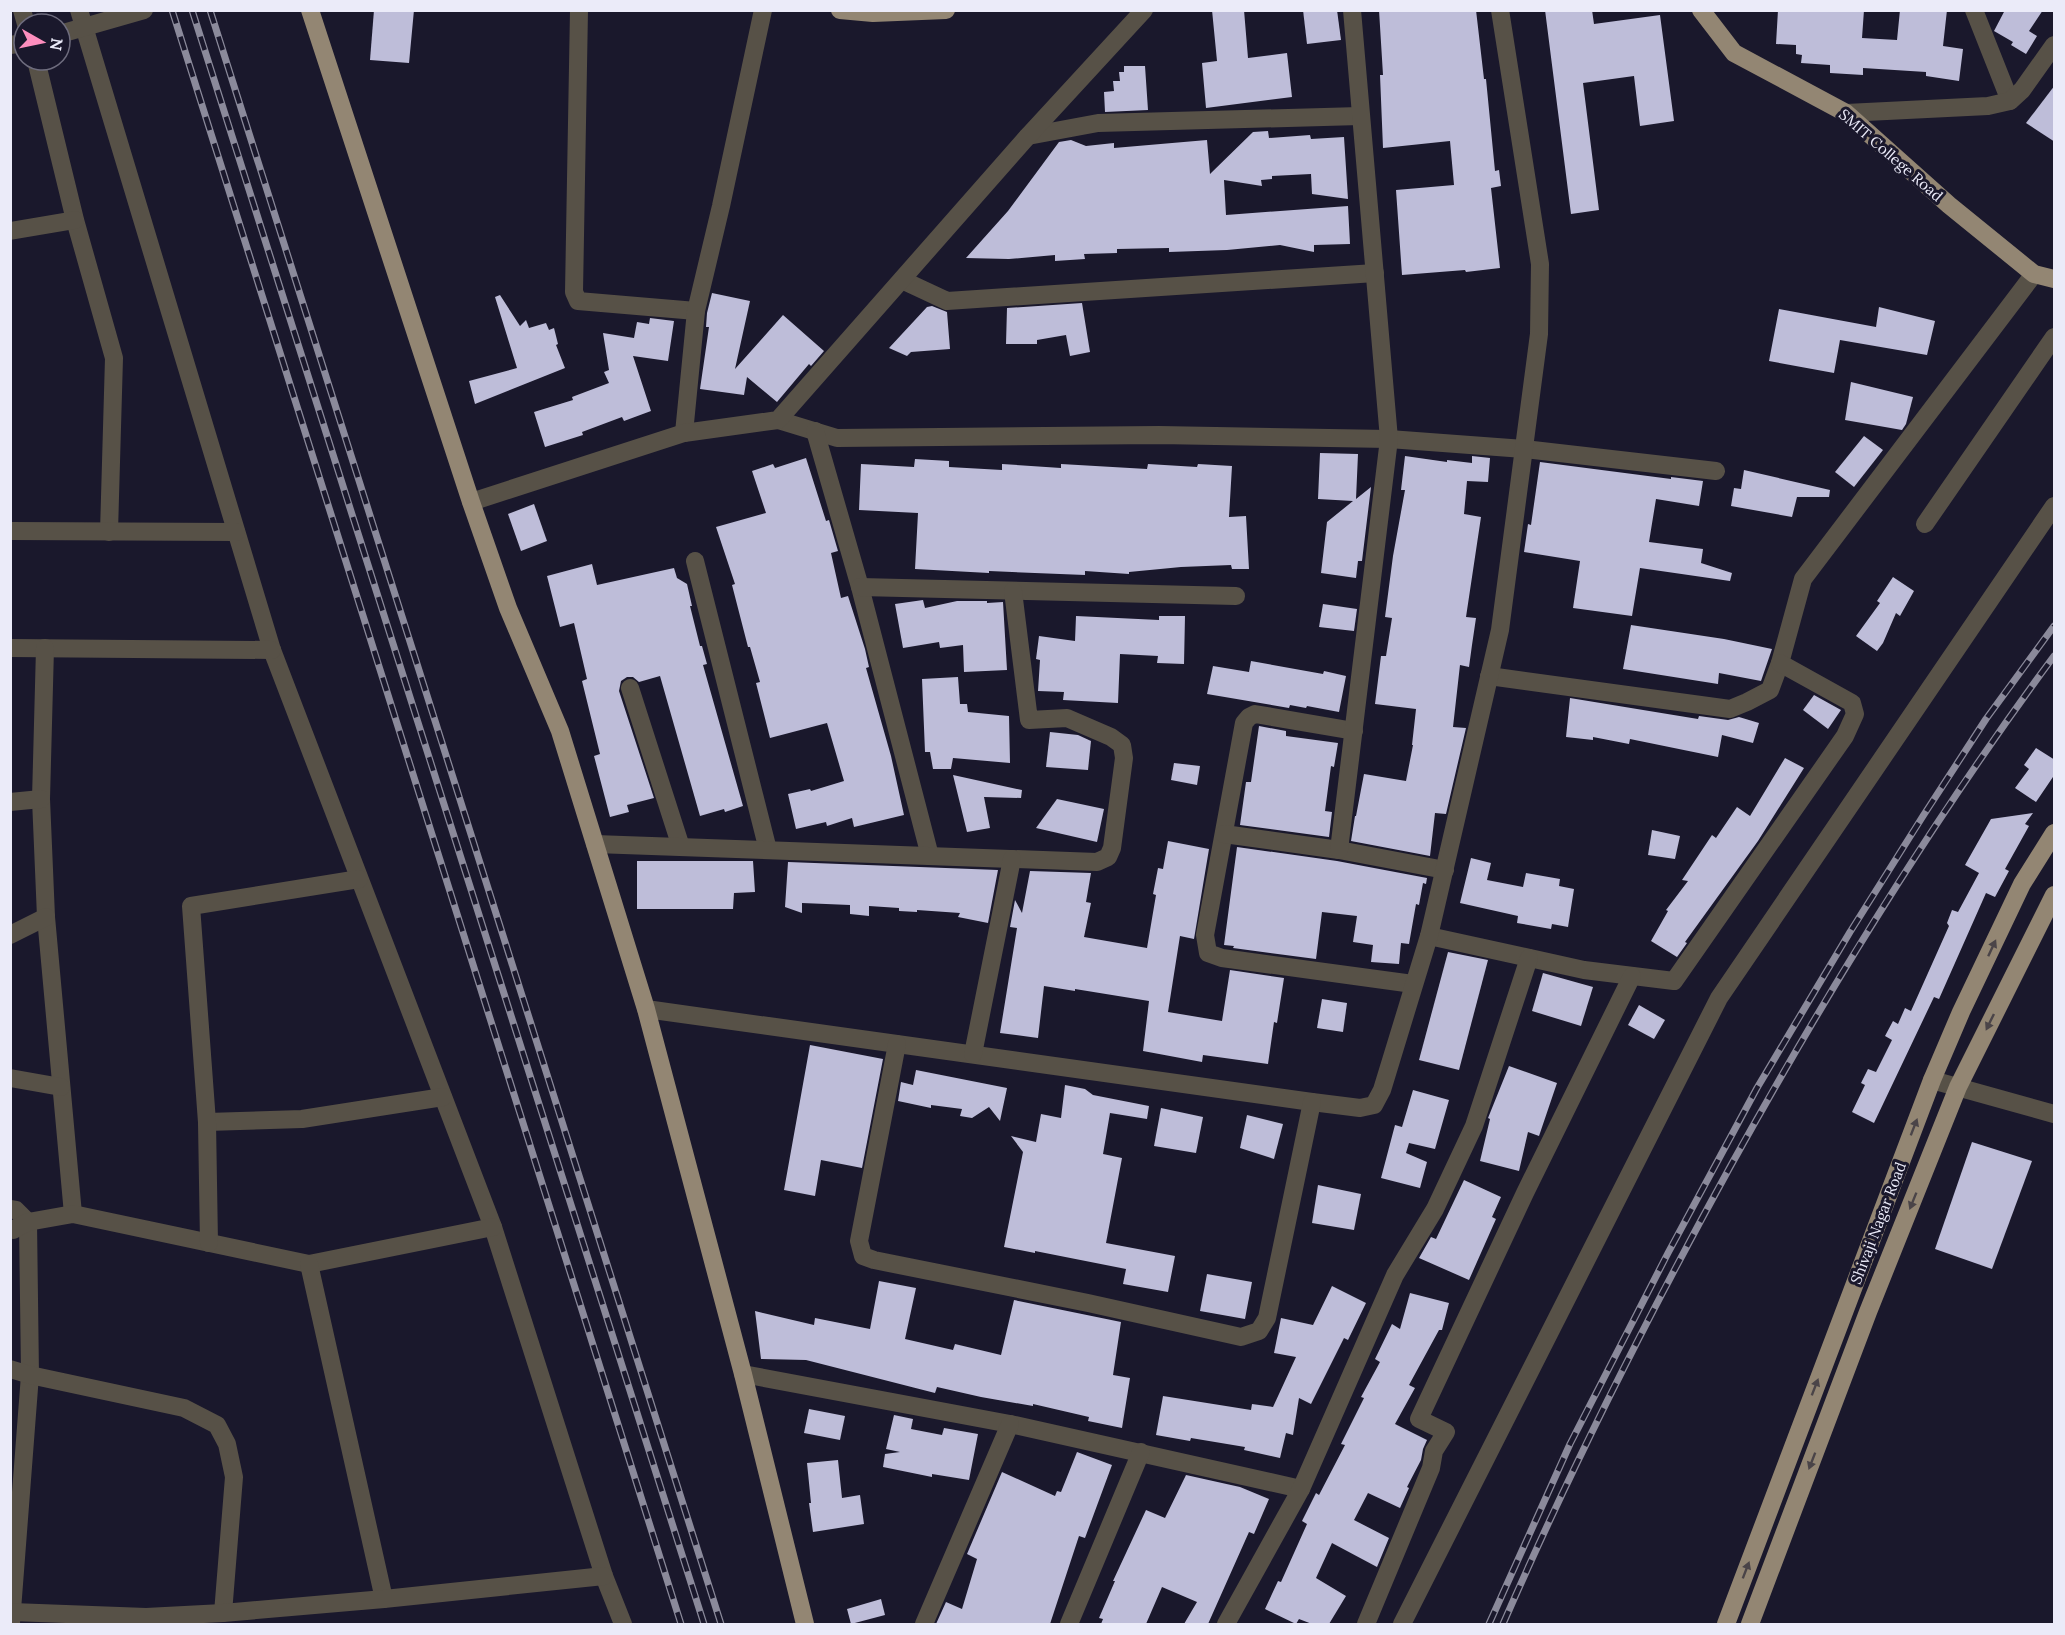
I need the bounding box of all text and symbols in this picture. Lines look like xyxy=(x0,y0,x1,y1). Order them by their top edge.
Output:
north arrow xyxy=(12,12,72,72)
text: N xyxy=(46,37,68,52)
street label: SMIT College Road xyxy=(1835,105,1947,205)
one-way arrow xyxy=(1987,939,1996,956)
one-way arrow xyxy=(1986,1013,1996,1031)
one-way arrow xyxy=(1909,1117,1919,1135)
street label: Shivaji Nagar Road xyxy=(1846,1159,1910,1287)
one-way arrow xyxy=(1908,1192,1918,1210)
one-way arrow xyxy=(1811,1378,1821,1396)
one-way arrow xyxy=(1806,1452,1816,1470)
one-way arrow xyxy=(1742,1561,1752,1579)

